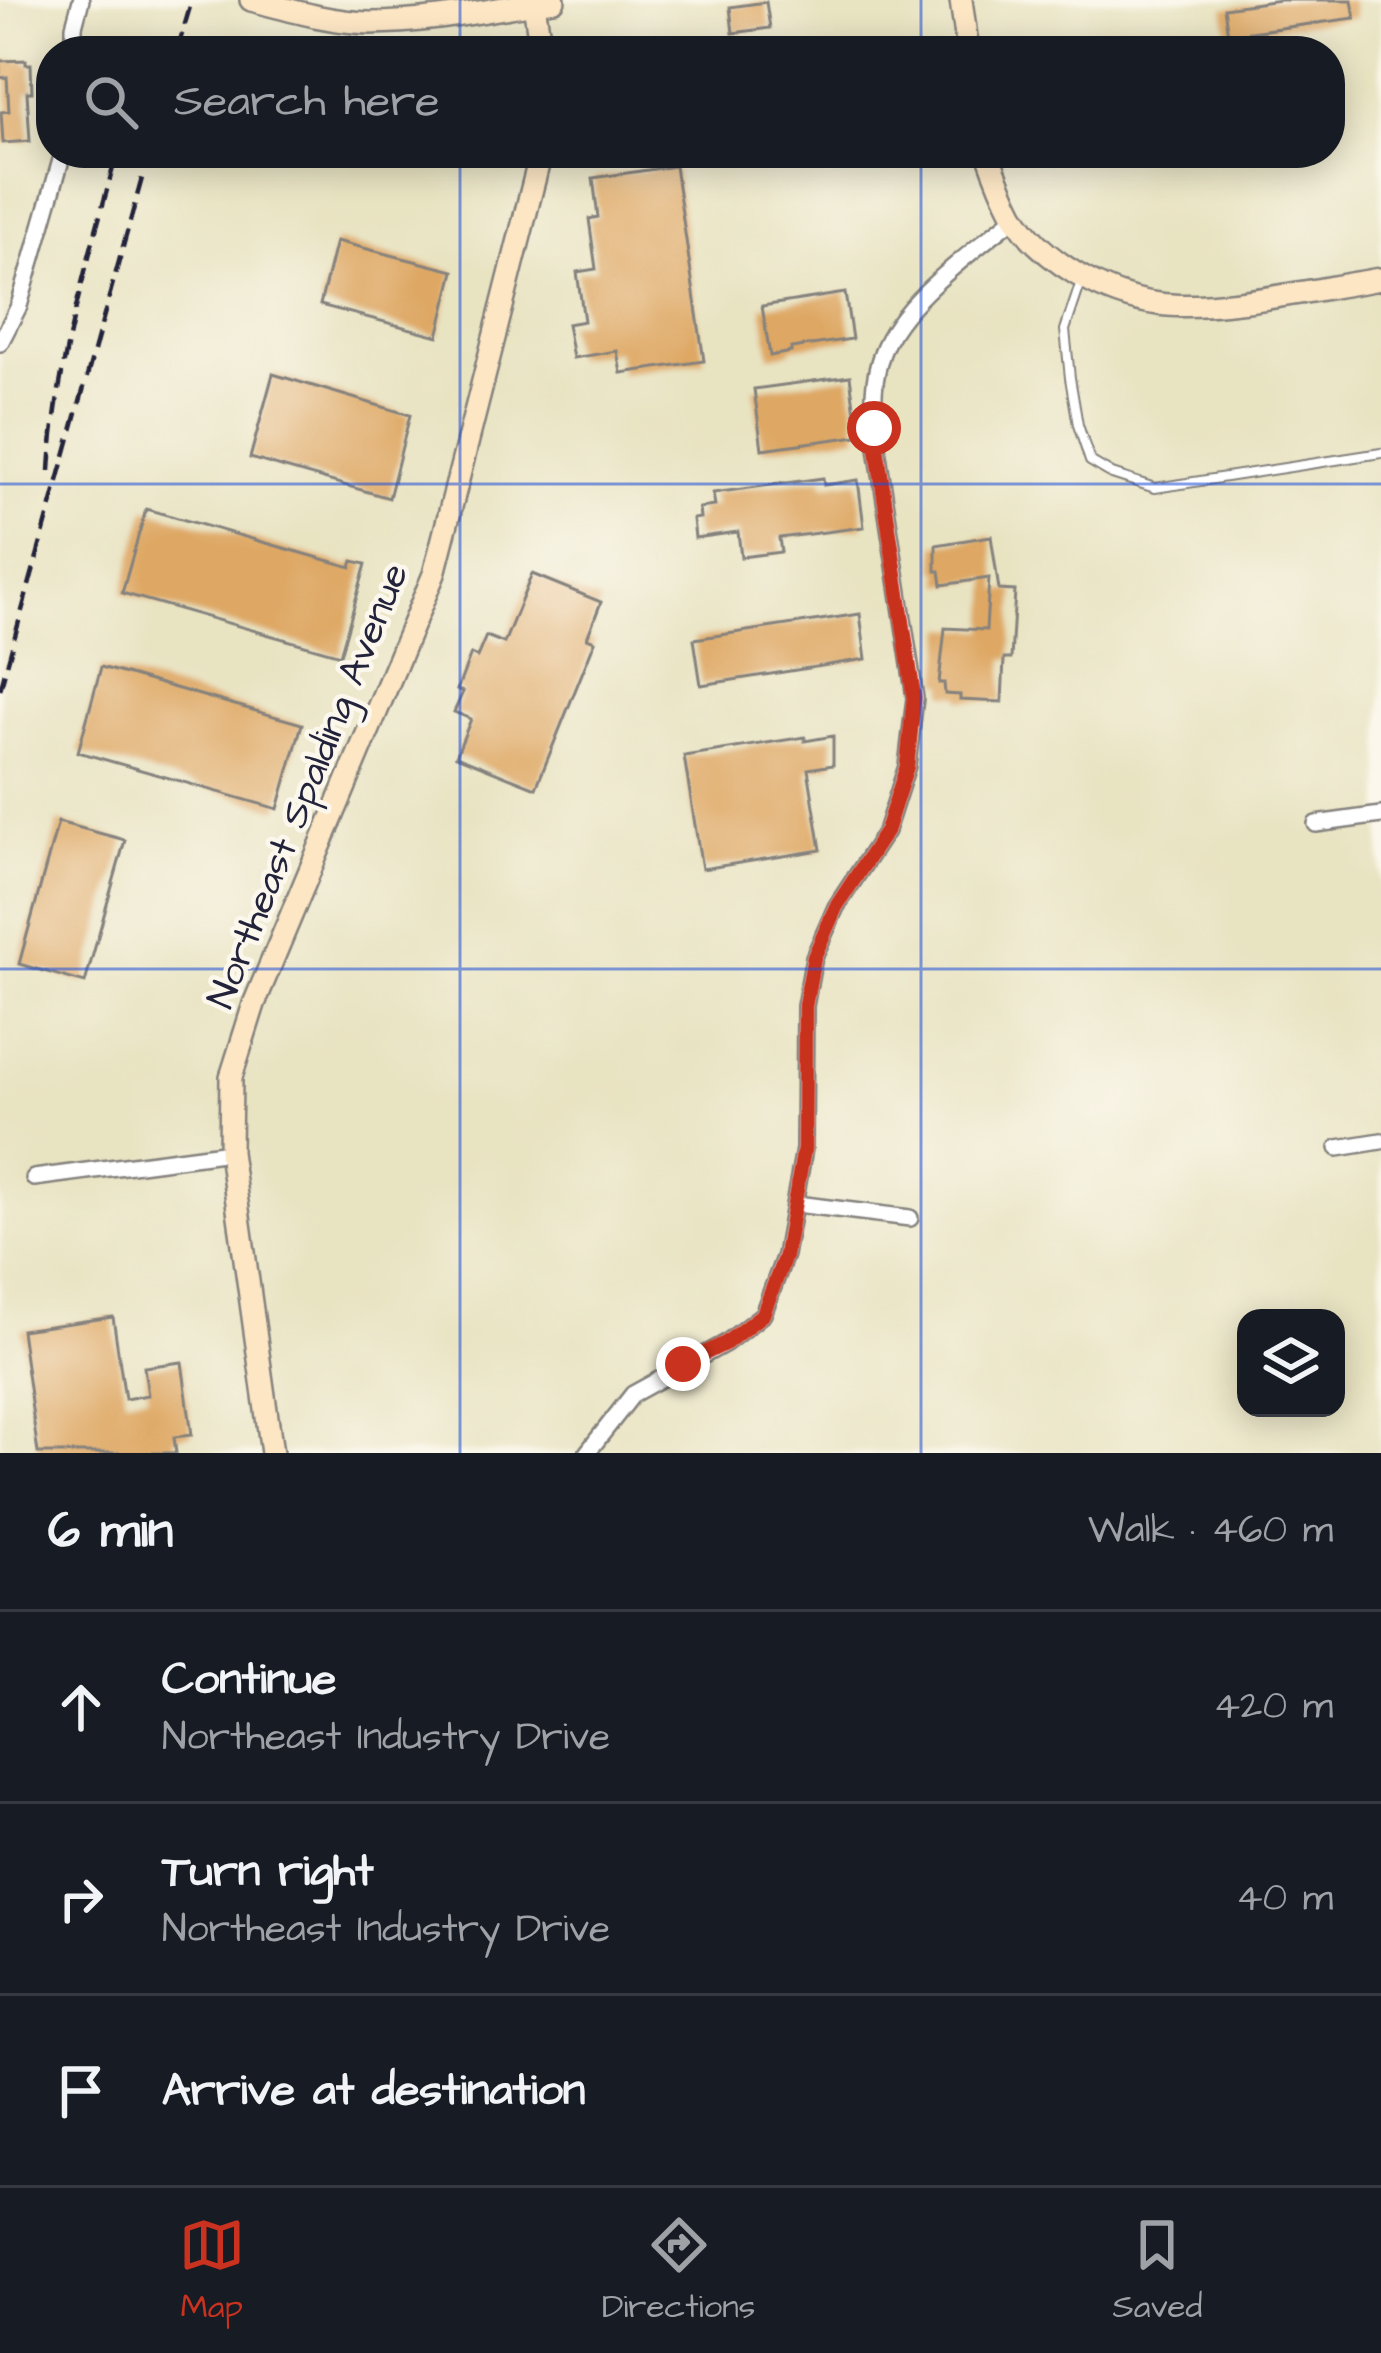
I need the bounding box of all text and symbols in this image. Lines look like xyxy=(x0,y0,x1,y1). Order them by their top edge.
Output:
search box xyxy=(36,36,1345,168)
icon: search xyxy=(78,69,144,135)
text: Search here xyxy=(174,71,440,133)
route start xyxy=(847,401,901,455)
street label: Northeast Spalding Avenue xyxy=(195,556,423,1017)
map controls xyxy=(1237,1309,1345,1417)
button: layers xyxy=(1237,1309,1345,1417)
route end xyxy=(656,1337,710,1391)
text: 6 min xyxy=(48,1496,173,1567)
text: Walk · 460 m xyxy=(1088,1504,1333,1558)
text: Continue xyxy=(162,1649,336,1711)
icon: ahead xyxy=(48,1674,114,1740)
text: 420 m xyxy=(1214,1680,1333,1734)
text: Northeast Industry Drive xyxy=(162,1711,610,1765)
text: Turn right xyxy=(162,1841,374,1903)
icon: right xyxy=(48,1866,114,1932)
text: 40 m xyxy=(1236,1872,1333,1926)
text: Northeast Industry Drive xyxy=(162,1903,610,1957)
icon: arrive xyxy=(48,2058,114,2124)
text: Arrive at destination xyxy=(162,2060,585,2122)
tab: Map xyxy=(179,2212,245,2330)
tab: Directions xyxy=(602,2212,755,2330)
tab: Saved xyxy=(1112,2212,1202,2330)

